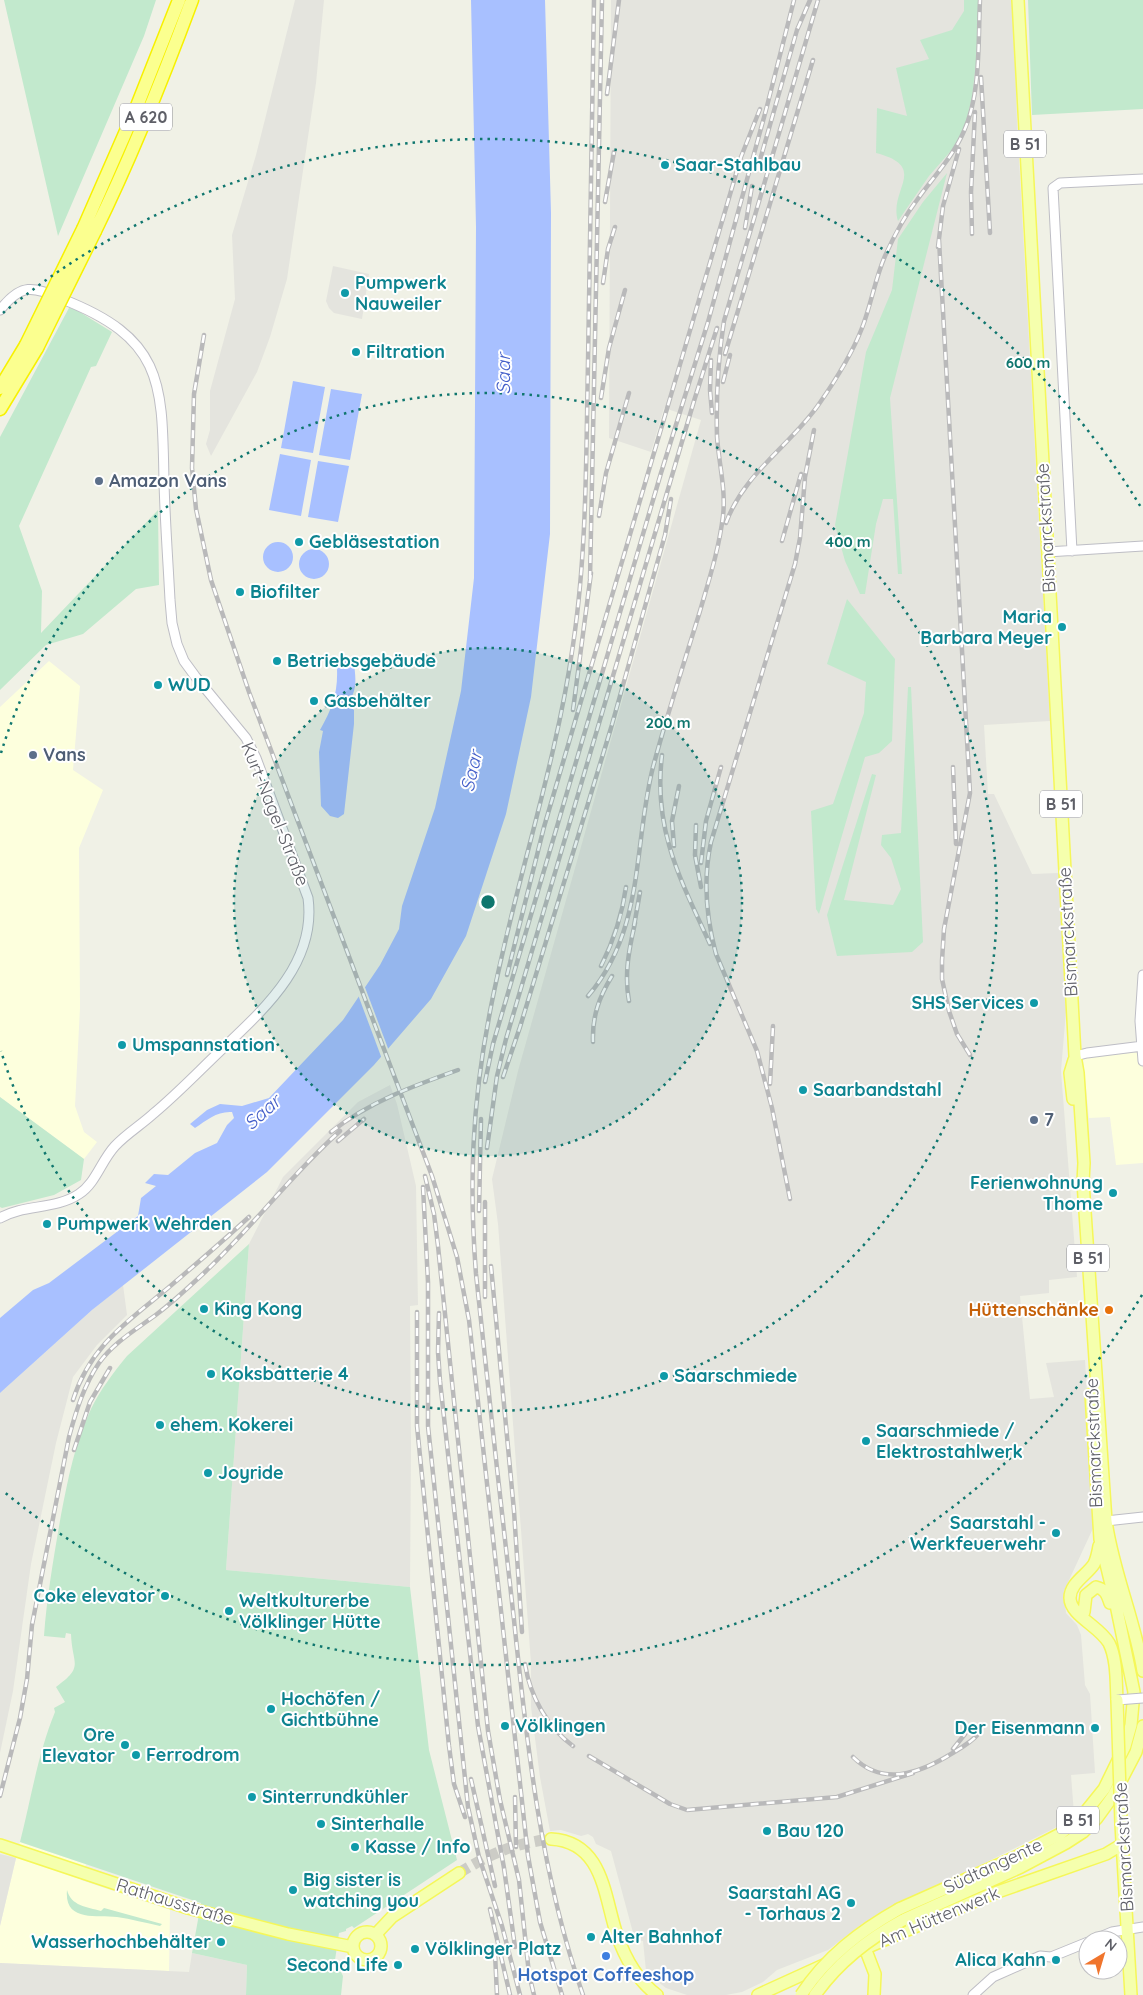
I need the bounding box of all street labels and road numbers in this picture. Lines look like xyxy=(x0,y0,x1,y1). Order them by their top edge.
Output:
road number: A 620 xyxy=(120,104,172,130)
road number: B 51 xyxy=(1004,130,1046,158)
street label: Bismarckstraße xyxy=(1031,463,1060,594)
street label: Kurt-Nagel-Straße xyxy=(236,738,315,889)
road number: B 51 xyxy=(1040,791,1082,818)
street label: Bismarckstraße xyxy=(1053,867,1082,998)
road number: B 51 xyxy=(1067,1244,1109,1272)
street label: Bismarckstraße xyxy=(1080,1378,1107,1508)
street label: Bismarckstraße xyxy=(1109,1782,1138,1913)
road number: B 51 xyxy=(1057,1806,1099,1834)
street label: Südtangente xyxy=(940,1833,1046,1898)
street label: Rathausstraße xyxy=(113,1873,237,1930)
street label: Am Hüttenwerk xyxy=(875,1881,1003,1952)

